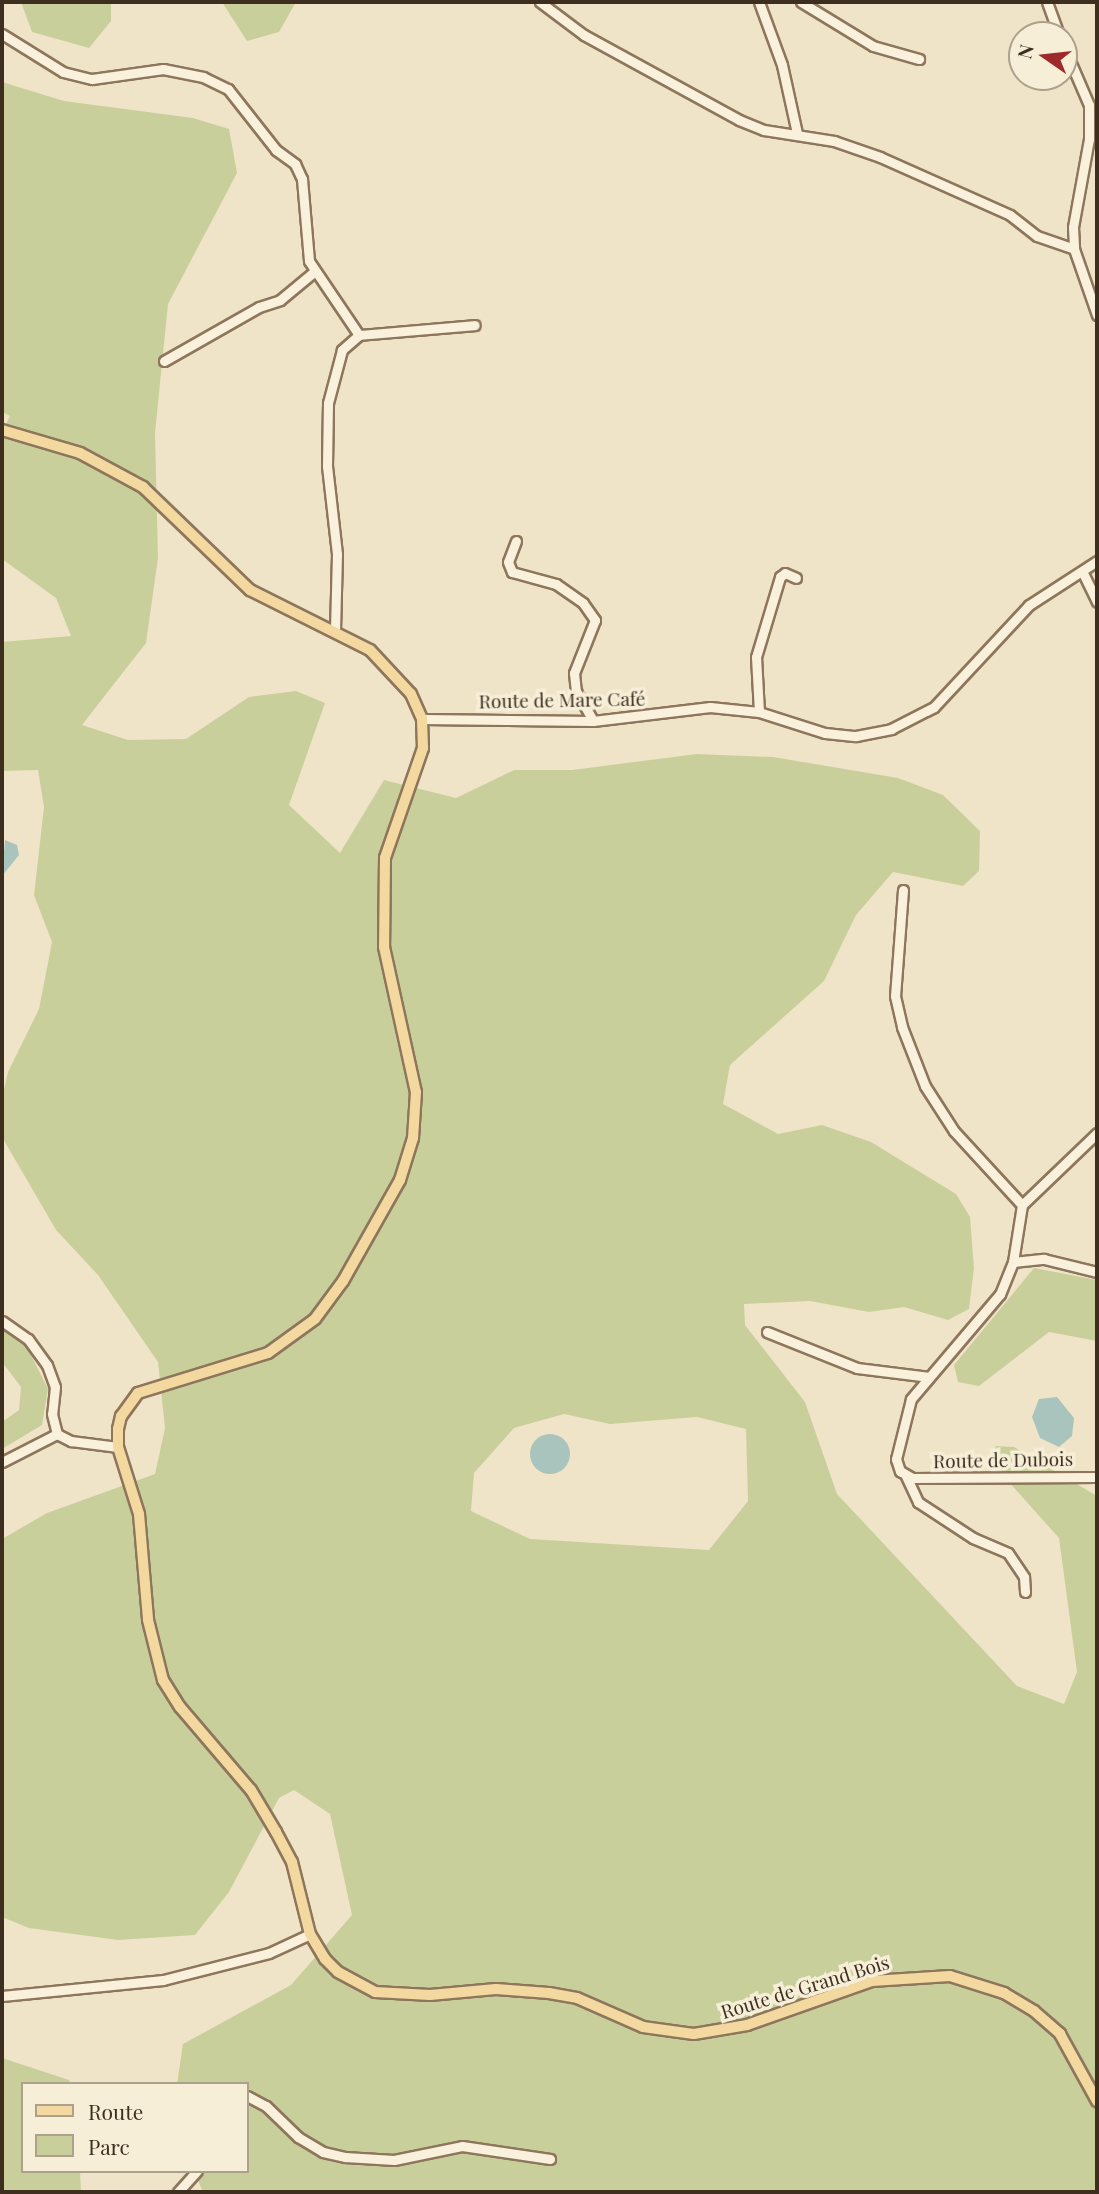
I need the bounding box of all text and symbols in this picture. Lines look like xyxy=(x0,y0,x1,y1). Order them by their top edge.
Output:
north arrow xyxy=(1008,21,1078,91)
text: N xyxy=(1010,42,1039,61)
street label: Route de Mare Café xyxy=(478,687,646,713)
street label: Route de Dubois xyxy=(933,1447,1073,1473)
street label: Route de Grand Bois xyxy=(718,1951,892,2023)
legend xyxy=(21,2082,248,2173)
text: Route xyxy=(88,2097,143,2125)
text: Parc xyxy=(88,2132,130,2160)

